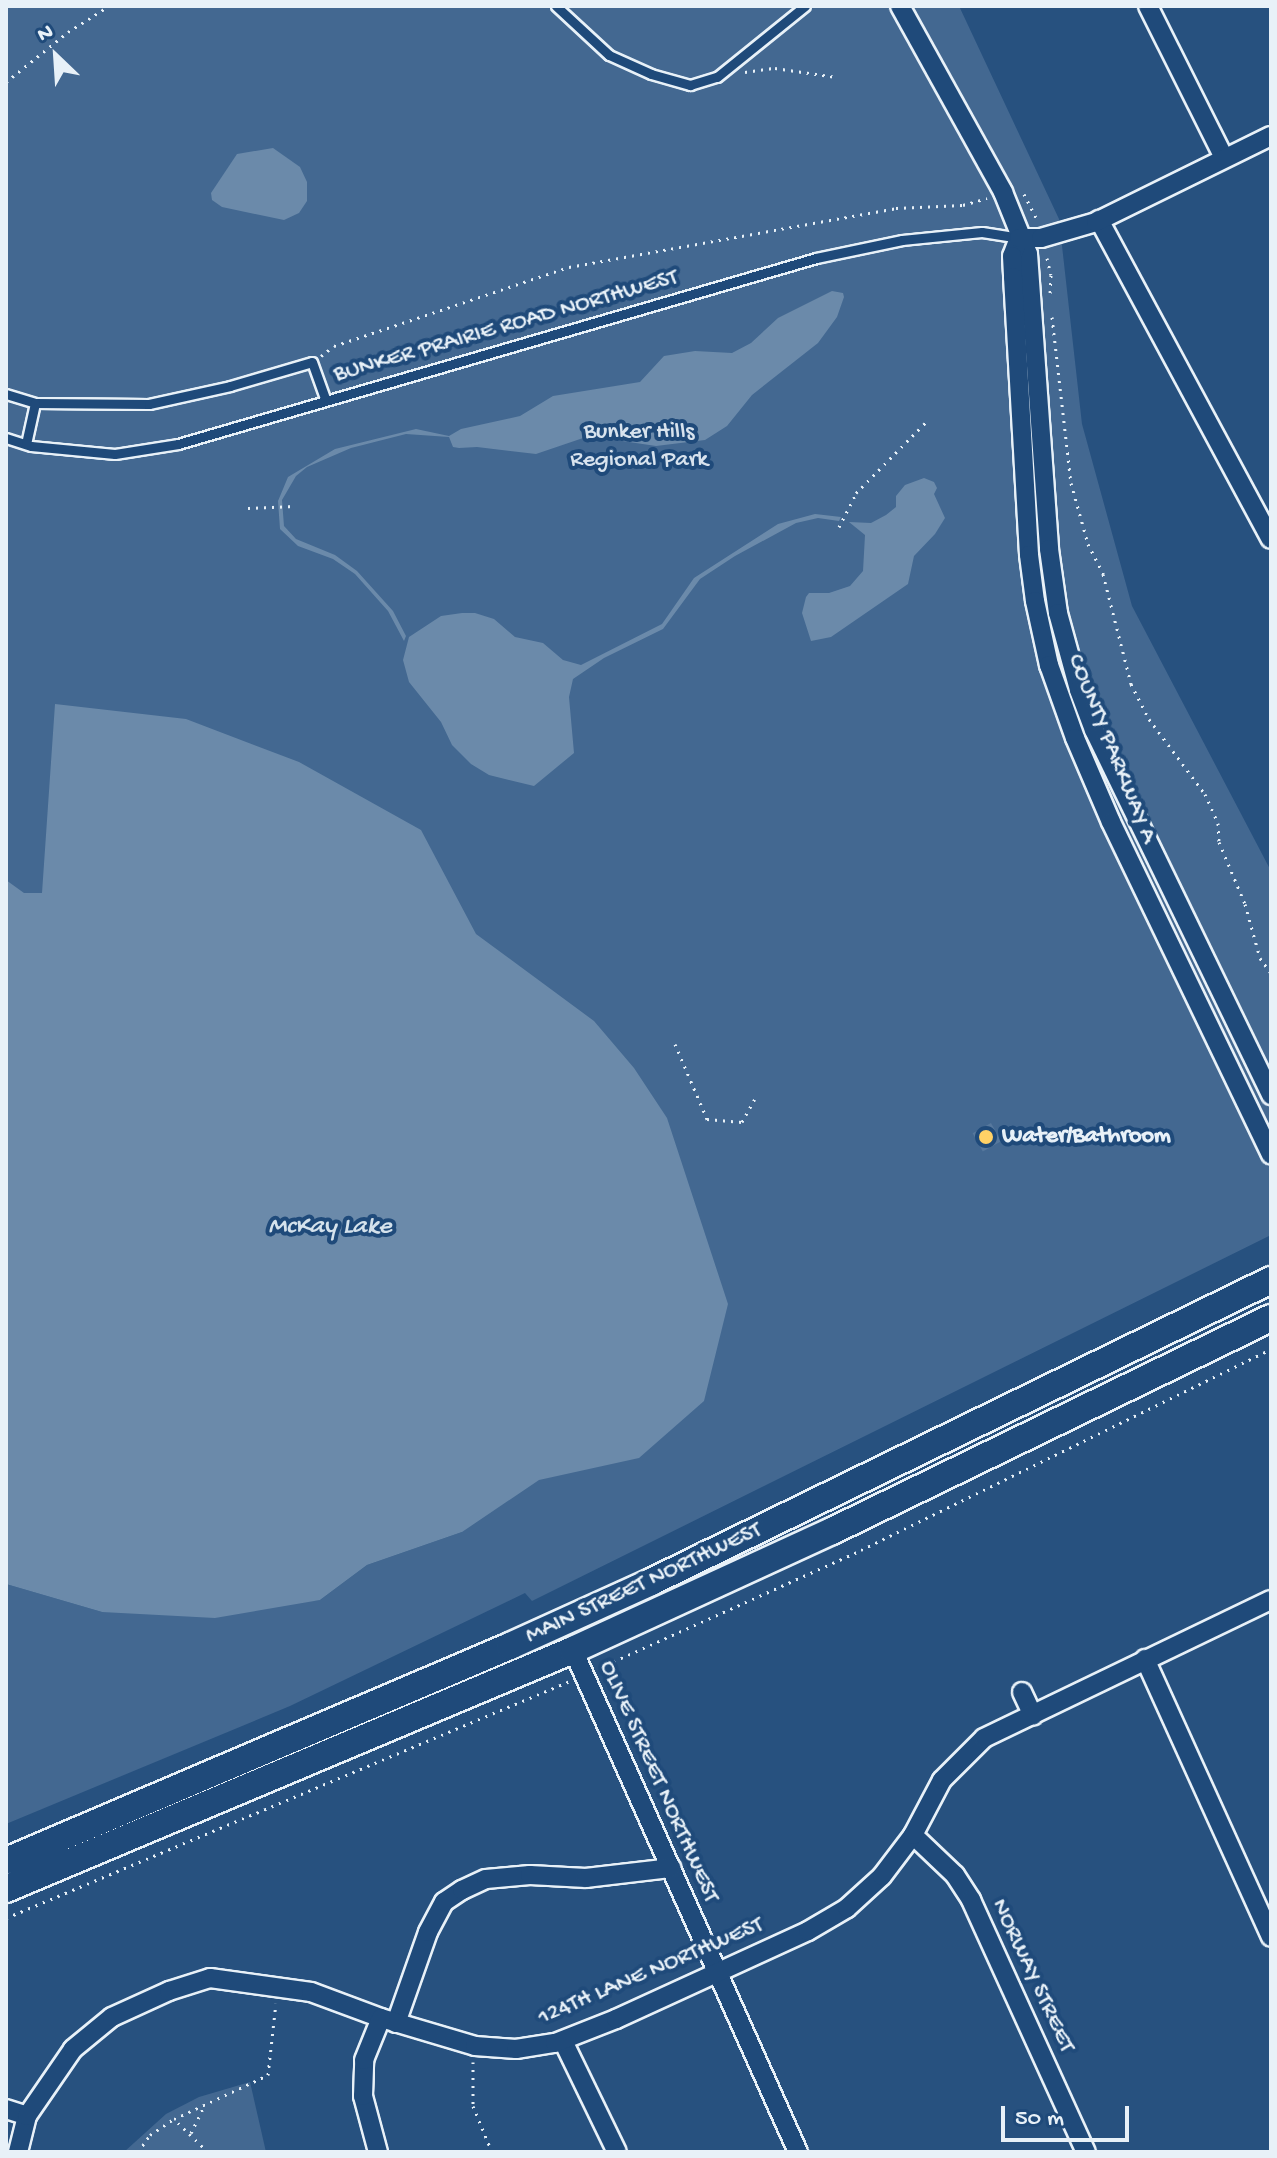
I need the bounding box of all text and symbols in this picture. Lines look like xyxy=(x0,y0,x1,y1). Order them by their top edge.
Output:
north arrow xyxy=(16,16,96,96)
text: N xyxy=(34,19,58,49)
street label: BUNKER PRAIRIE ROAD NORTHWEST xyxy=(331,264,681,390)
park label: Bunker Hills Regional Park xyxy=(570,419,708,475)
street label: COUNTY PARKWAY A xyxy=(1060,650,1162,848)
place label: Water/Bathroom xyxy=(1002,1123,1171,1151)
marker: Water/Bathroom xyxy=(977,1128,995,1146)
water label: McKay Lake xyxy=(268,1212,392,1244)
street label: MAIN STREET NORTHWEST xyxy=(521,1517,767,1651)
street label: OLIVE STREET NORTHWEST xyxy=(592,1656,724,1908)
street label: NORWAY STREET xyxy=(984,1895,1080,2057)
street label: 124TH LANE NORTHWEST xyxy=(534,1911,768,2033)
scale bar xyxy=(1005,2090,1133,2140)
text: 50 m xyxy=(1015,2105,1064,2134)

